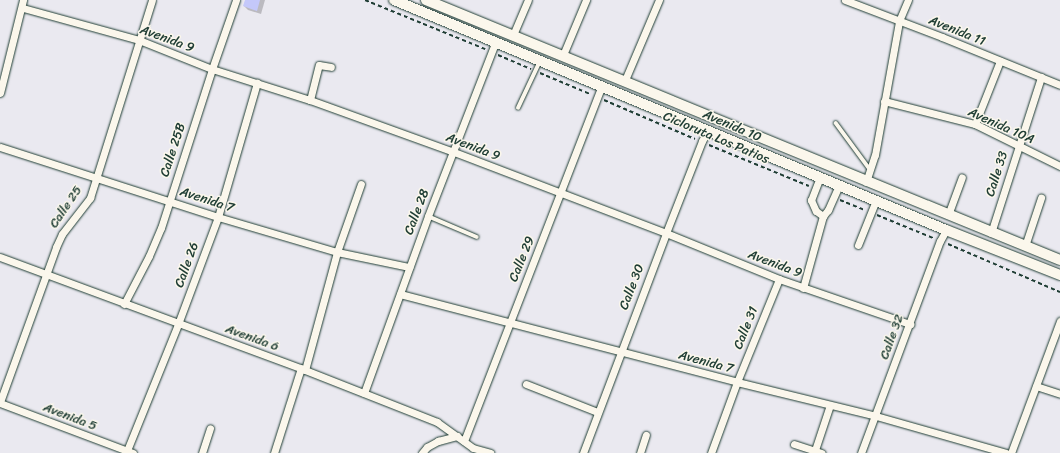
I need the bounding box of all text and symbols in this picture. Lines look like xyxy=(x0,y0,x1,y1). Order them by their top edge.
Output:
street label: Avenida 11 xyxy=(926,13,988,49)
street label: Avenida 9 xyxy=(138,22,196,56)
street label: Avenida 10A xyxy=(965,104,1037,148)
street label: Avenida 10 xyxy=(700,107,764,145)
street label: Cicloruta Los Patios xyxy=(660,108,772,168)
street label: Calle 25B xyxy=(157,121,189,179)
street label: Avenida 9 xyxy=(444,130,502,164)
street label: Calle 33 xyxy=(982,150,1012,198)
street label: Calle 25 xyxy=(46,183,86,231)
street label: Avenida 7 xyxy=(178,184,236,216)
street label: Calle 28 xyxy=(401,187,433,237)
street label: Calle 29 xyxy=(506,234,538,284)
street label: Calle 26 xyxy=(172,240,202,290)
street label: Avenida 9 xyxy=(746,247,804,281)
street label: Calle 30 xyxy=(616,262,648,312)
street label: Calle 31 xyxy=(730,304,762,352)
street label: Calle 32 xyxy=(877,312,907,362)
street label: Avenida 6 xyxy=(223,321,281,355)
street label: Avenida 7 xyxy=(677,347,735,377)
street label: Avenida 5 xyxy=(41,400,99,434)

